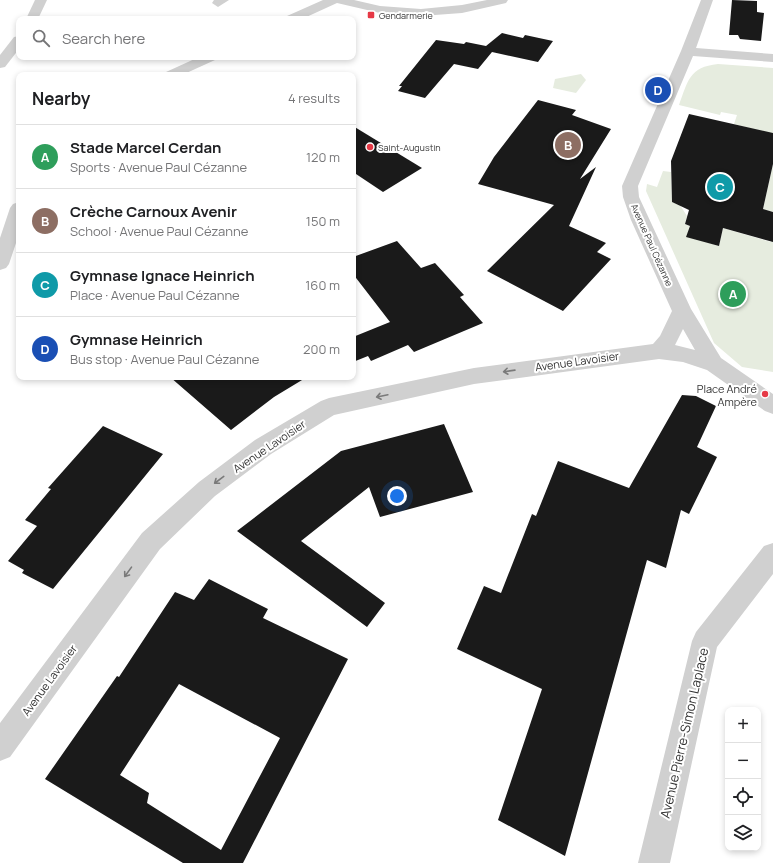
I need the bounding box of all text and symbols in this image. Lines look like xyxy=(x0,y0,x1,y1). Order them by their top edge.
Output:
place label: Gendarmerie xyxy=(379,9,433,22)
marker: Gendarmerie xyxy=(366,10,376,20)
search box xyxy=(16,16,356,60)
icon: search xyxy=(30,27,52,49)
text: Search here xyxy=(62,28,145,49)
pin: D xyxy=(645,75,671,105)
text: Nearby xyxy=(32,87,90,110)
text: 4 results xyxy=(288,89,340,107)
pin: B xyxy=(555,130,581,160)
text: Stade Marcel Cerdan xyxy=(70,137,221,158)
place label: Saint-Augustin xyxy=(378,141,441,154)
marker: Saint-Augustin xyxy=(365,142,375,152)
text: A xyxy=(41,148,49,166)
text: 120 m xyxy=(306,148,340,166)
text: Sports · Avenue Paul Cézanne xyxy=(70,158,247,176)
pin: C xyxy=(707,172,733,202)
text: Crèche Carnoux Avenir xyxy=(70,201,237,222)
street label: Avenue Paul Cézanne xyxy=(628,202,676,288)
text: B xyxy=(41,212,49,230)
text: 150 m xyxy=(306,212,340,230)
text: School · Avenue Paul Cézanne xyxy=(70,222,248,240)
text: Gymnase Ignace Heinrich xyxy=(70,265,255,286)
text: C xyxy=(40,276,50,294)
text: 160 m xyxy=(305,276,340,294)
pin: A xyxy=(720,279,746,309)
text: Place · Avenue Paul Cézanne xyxy=(70,286,240,304)
text: Gymnase Heinrich xyxy=(70,329,203,350)
text: D xyxy=(40,340,50,358)
text: 200 m xyxy=(303,340,340,358)
street label: Avenue Lavoisier xyxy=(534,348,620,374)
text: Bus stop · Avenue Paul Cézanne xyxy=(70,350,259,368)
one-way arrow xyxy=(503,367,516,375)
place label: Place André Ampère xyxy=(697,381,758,409)
marker: Place André Ampère xyxy=(760,389,770,399)
one-way arrow xyxy=(376,392,389,400)
street label: Avenue Lavoisier xyxy=(230,416,308,476)
one-way arrow xyxy=(214,476,225,484)
your location xyxy=(387,486,407,506)
one-way arrow xyxy=(124,566,132,577)
street label: Avenue Lavoisier xyxy=(18,641,80,719)
street label: Avenue Pierre-Simon Laplace xyxy=(656,646,712,820)
map controls xyxy=(725,707,761,851)
button: + xyxy=(725,707,761,743)
button: − xyxy=(725,743,761,779)
button: locate xyxy=(725,779,761,815)
button: layers xyxy=(725,815,761,851)

